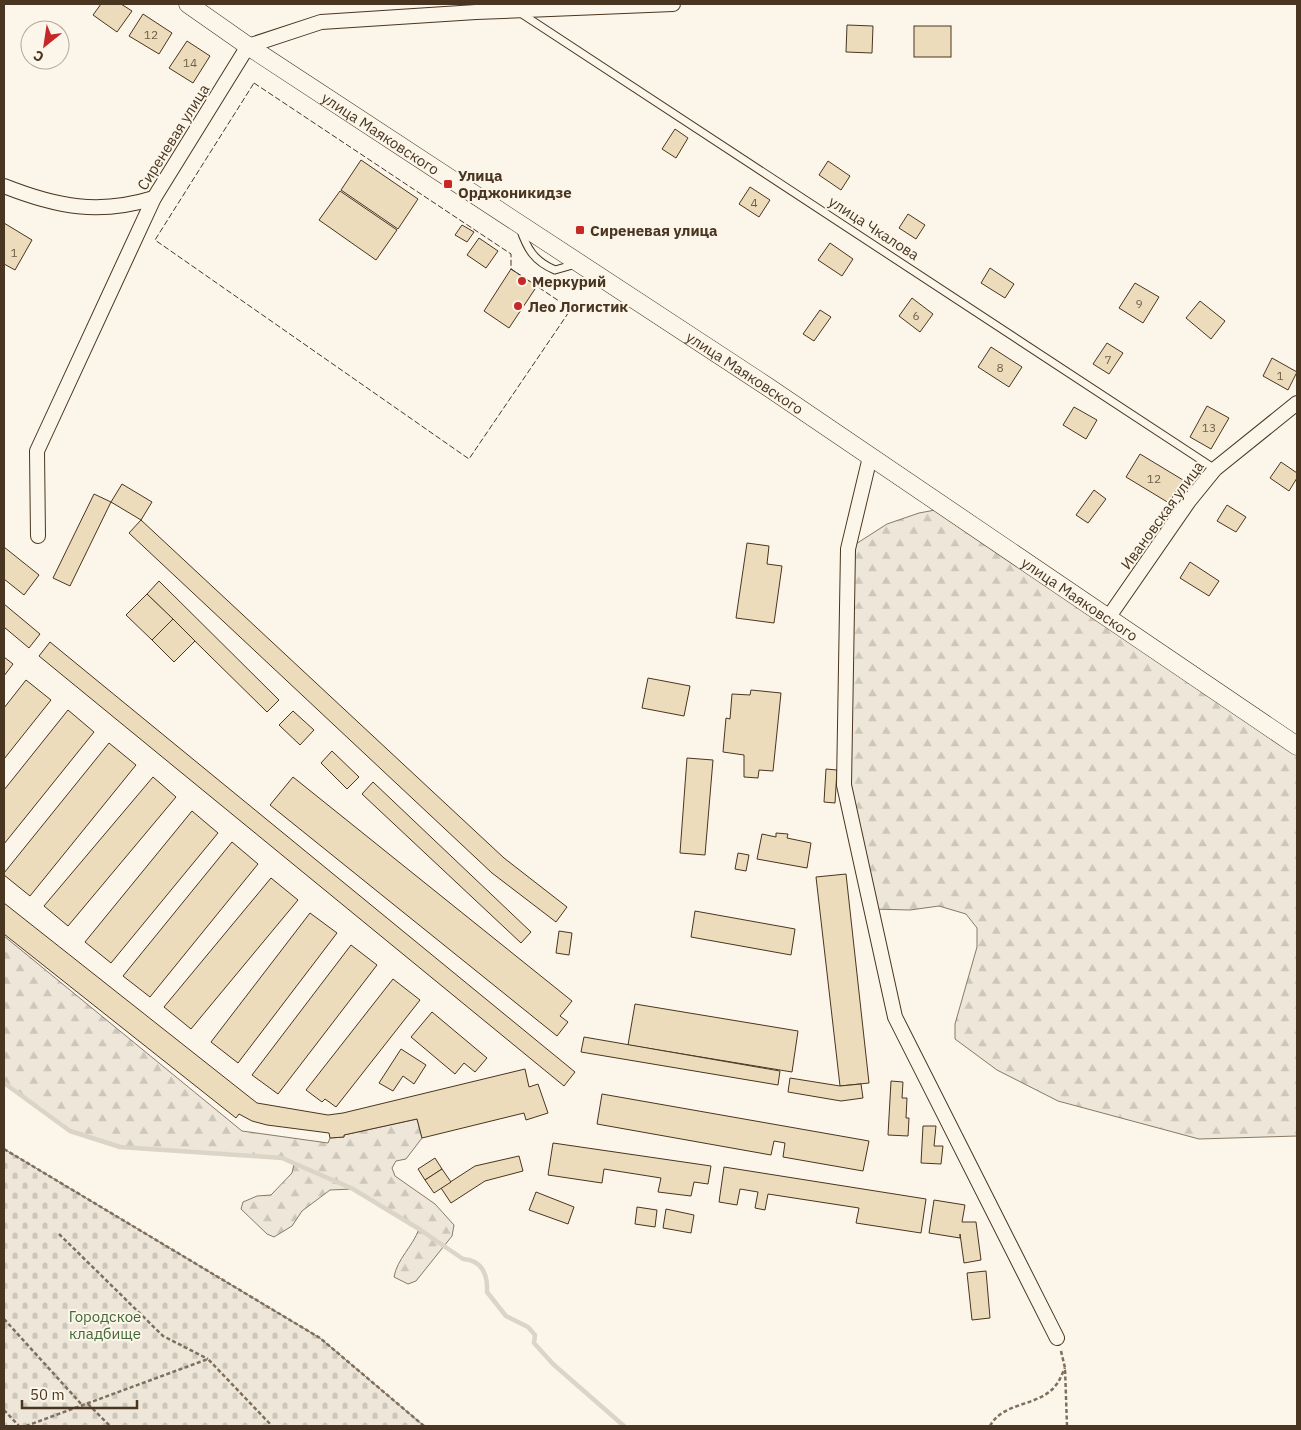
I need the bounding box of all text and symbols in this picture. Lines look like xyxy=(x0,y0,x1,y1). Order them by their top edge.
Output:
north arrow xyxy=(20,20,70,70)
house number: 12 xyxy=(144,27,158,42)
text: С xyxy=(30,46,47,66)
house number: 14 xyxy=(183,55,197,70)
street label: Сиреневая улица xyxy=(133,80,213,194)
street label: улица Маяковского xyxy=(318,88,443,179)
place label: Улица Орджоникидзе xyxy=(458,166,572,202)
marker: Улица Орджоникидзе xyxy=(442,178,454,190)
street label: улица Чкалова xyxy=(825,192,923,264)
house number: 4 xyxy=(750,195,758,210)
place label: Сиреневая улица xyxy=(590,221,718,240)
marker: Сиреневая улица xyxy=(574,224,586,236)
house number: 1 xyxy=(10,245,18,260)
place label: Меркурий xyxy=(532,272,606,291)
marker: Меркурий xyxy=(516,275,528,287)
house number: 9 xyxy=(1135,296,1143,311)
place label: Лео Логистик xyxy=(528,297,628,316)
marker: Лео Логистик xyxy=(512,300,524,312)
house number: 6 xyxy=(912,308,920,323)
street label: улица Маяковского xyxy=(683,327,808,418)
house number: 7 xyxy=(1104,352,1112,367)
house number: 8 xyxy=(996,360,1004,375)
house number: 1 xyxy=(1276,368,1284,383)
house number: 13 xyxy=(1202,420,1216,435)
street label: Ивановская улица xyxy=(1116,457,1208,573)
house number: 12 xyxy=(1147,471,1161,486)
street label: улица Маяковского xyxy=(1018,552,1142,645)
park label: Городское кладбище xyxy=(69,1307,141,1343)
scale bar xyxy=(22,1378,138,1410)
text: 50 m xyxy=(30,1385,65,1404)

